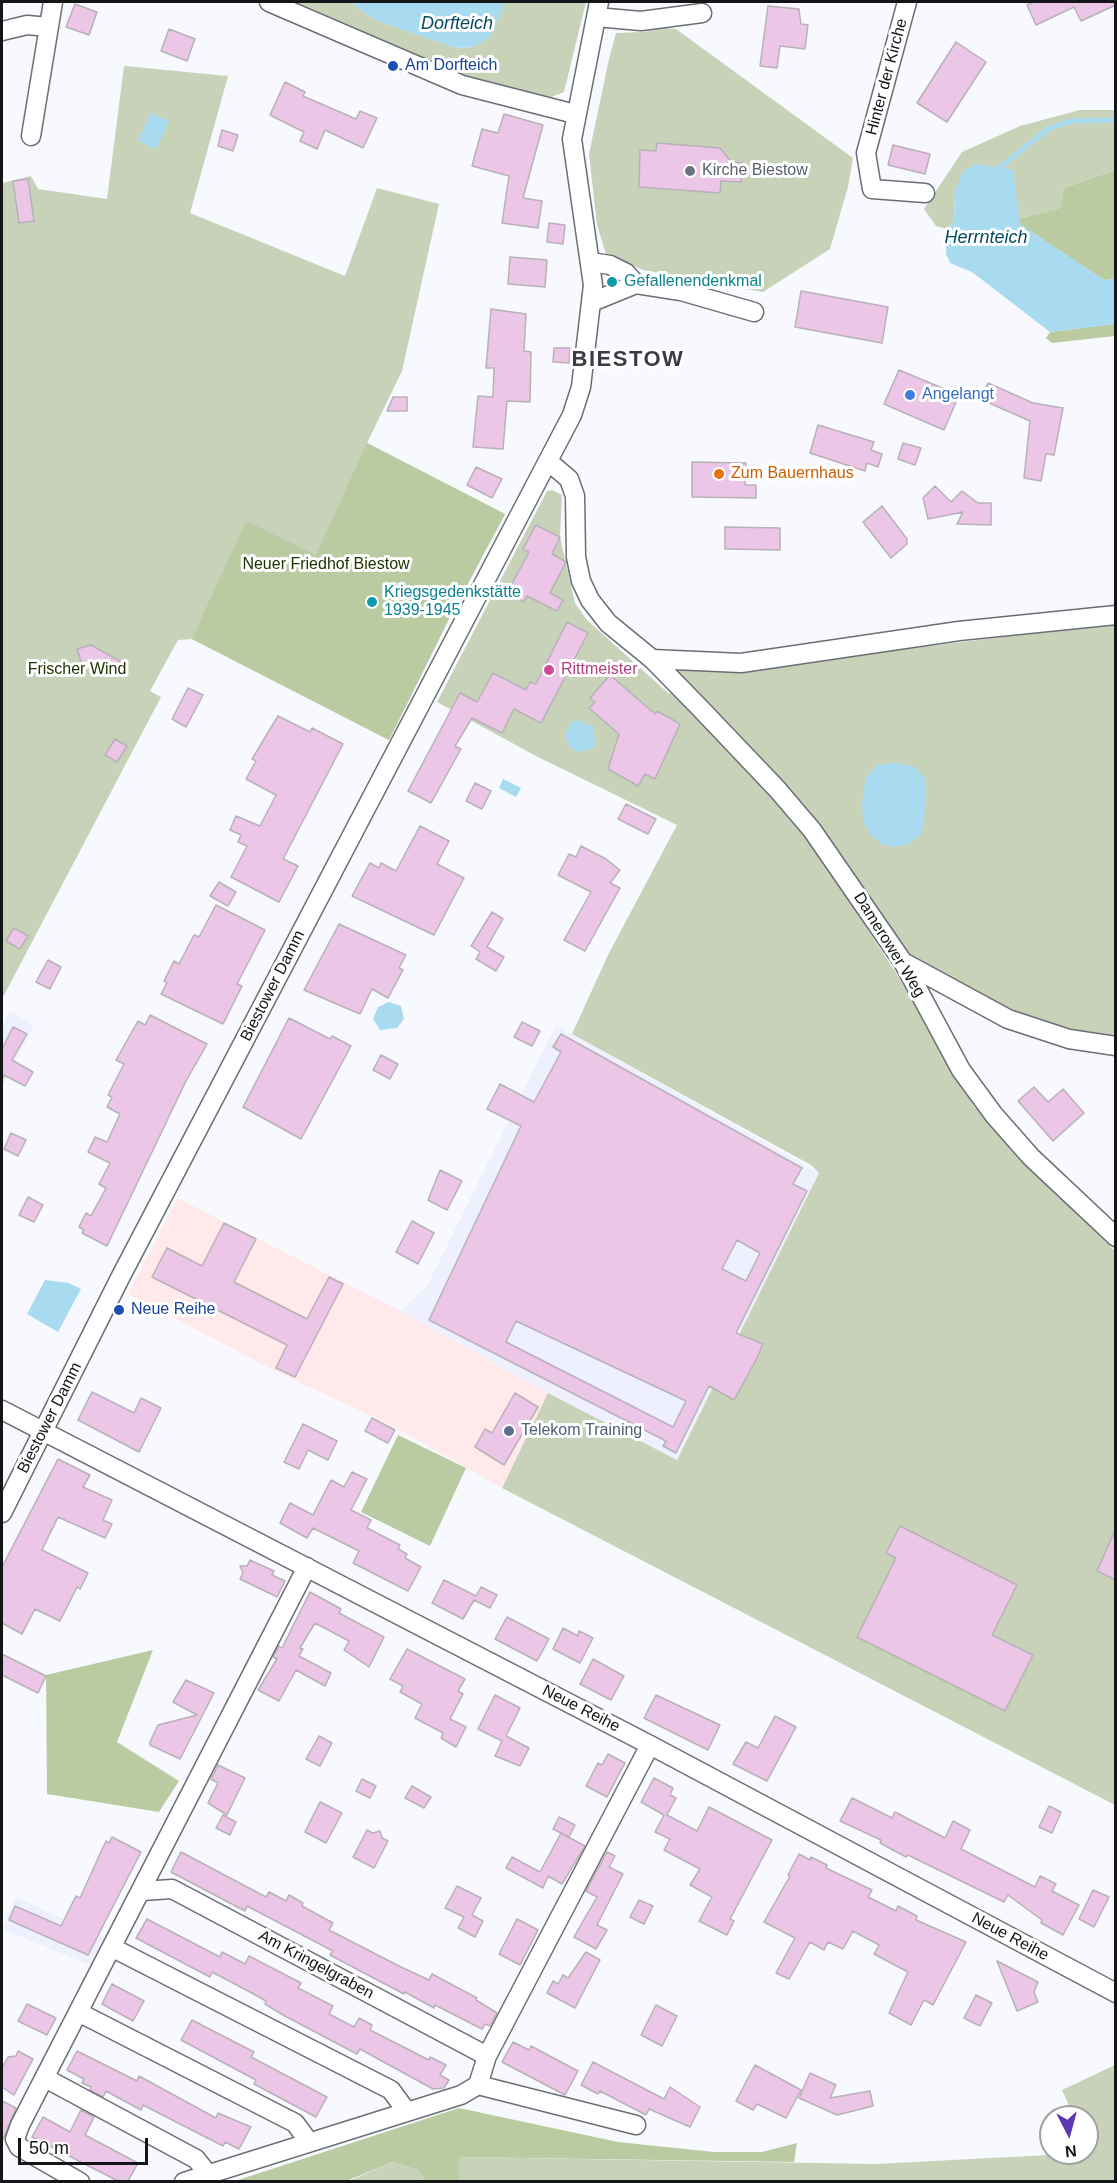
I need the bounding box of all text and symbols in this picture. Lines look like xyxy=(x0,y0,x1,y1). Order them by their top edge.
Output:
water label: Dorfteich xyxy=(421,13,493,35)
street label: Hinter der Kirche xyxy=(862,17,912,137)
place label: Am Dorfteich xyxy=(405,56,497,76)
marker: Am Dorfteich xyxy=(386,59,400,73)
place label: Kirche Biestow xyxy=(702,161,808,181)
marker: Kirche Biestow xyxy=(683,164,697,178)
water label: Herrnteich xyxy=(944,227,1028,249)
place label: Gefallenendenkmal xyxy=(624,272,762,292)
marker: Gefallenendenkmal xyxy=(605,275,619,289)
district label: BIESTOW xyxy=(572,347,684,373)
place label: Angelangt xyxy=(922,385,994,405)
marker: Angelangt xyxy=(903,388,917,402)
place label: Zum Bauernhaus xyxy=(731,464,854,484)
marker: Zum Bauernhaus xyxy=(712,467,726,481)
park label: Neuer Friedhof Biestow xyxy=(242,555,410,575)
place label: Kriegsgedenkstätte 1939-1945 xyxy=(384,583,521,621)
marker: Kriegsgedenkstätte 1939-1945 xyxy=(365,595,379,609)
park label: Frischer Wind xyxy=(28,660,126,680)
place label: Rittmeister xyxy=(561,660,637,680)
marker: Rittmeister xyxy=(542,663,556,677)
street label: Damerower Weg xyxy=(849,889,929,1001)
street label: Biestower Damm xyxy=(237,927,309,1045)
place label: Neue Reihe xyxy=(131,1300,216,1320)
marker: Neue Reihe xyxy=(112,1303,126,1317)
street label: Biestower Damm xyxy=(14,1359,86,1477)
place label: Telekom Training xyxy=(521,1421,642,1441)
marker: Telekom Training xyxy=(502,1424,516,1438)
street label: Neue Reihe xyxy=(539,1681,623,1737)
street label: Neue Reihe xyxy=(968,1909,1052,1965)
street label: Am Kringelgraben xyxy=(255,1926,377,2004)
north arrow xyxy=(1039,2105,1099,2165)
scale bar xyxy=(21,2126,152,2164)
text: 50 m xyxy=(29,2138,69,2158)
text: N xyxy=(1064,2142,1077,2160)

